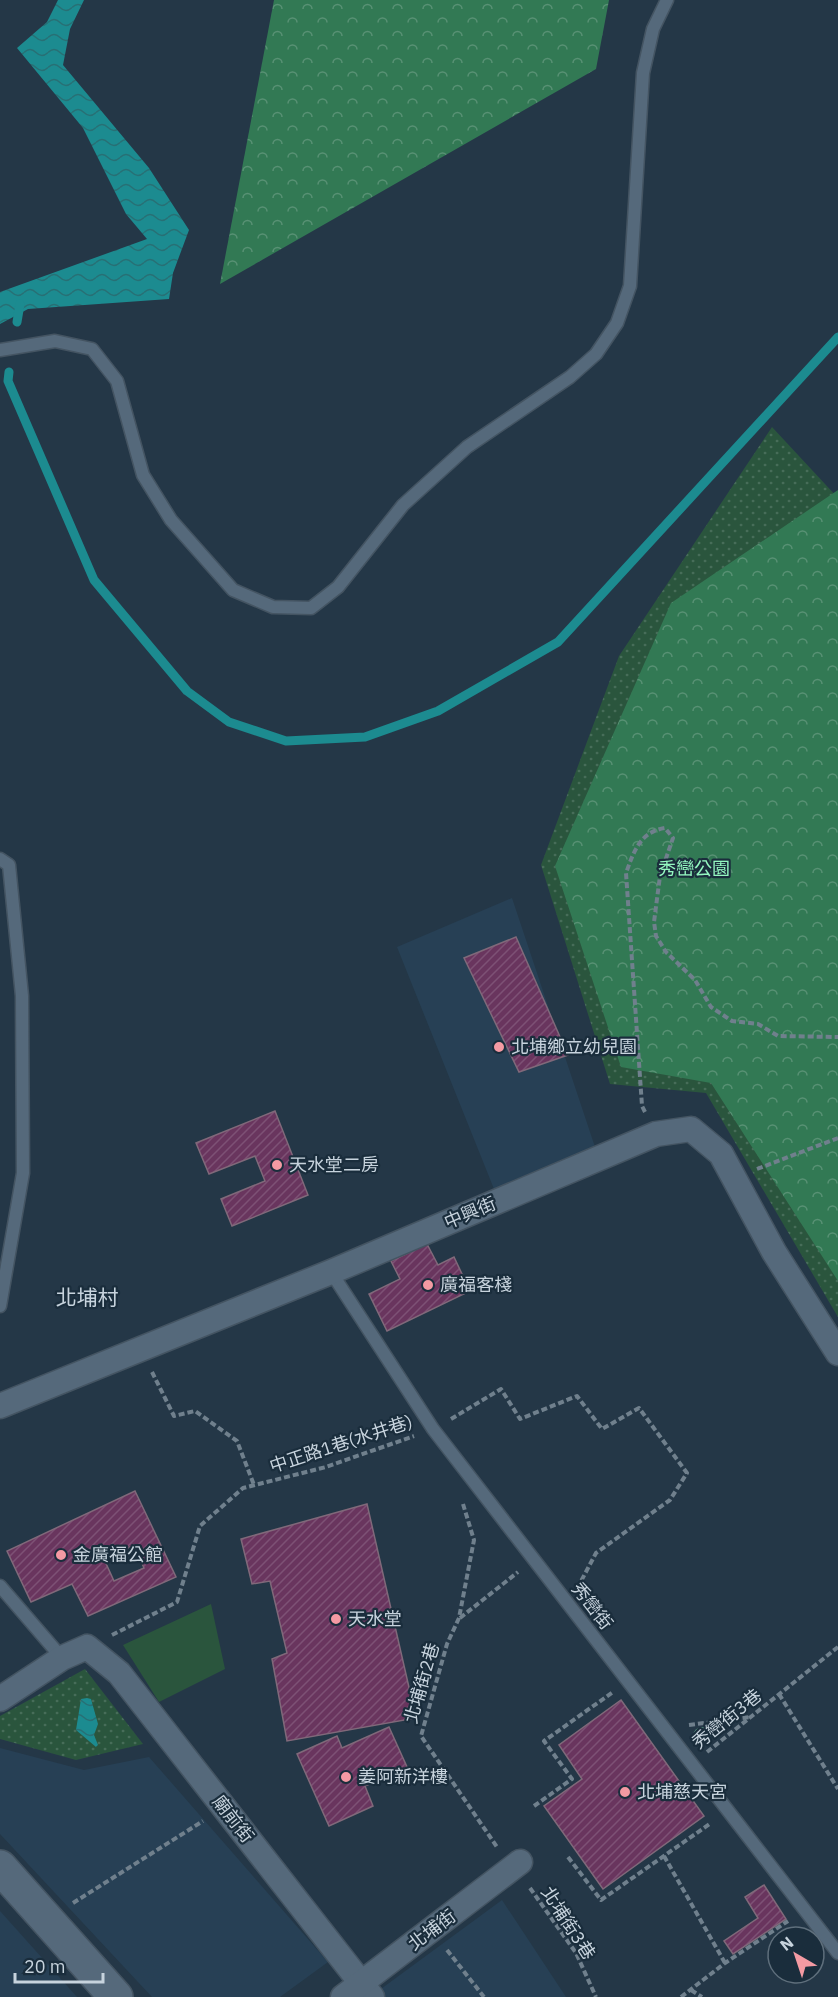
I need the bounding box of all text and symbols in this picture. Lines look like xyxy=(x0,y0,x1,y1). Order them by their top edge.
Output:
park label: 秀巒公園 xyxy=(658,857,730,880)
place label: 北埔鄉立幼兒園 xyxy=(511,1035,637,1058)
marker: 北埔鄉立幼兒園 xyxy=(492,1040,506,1054)
place label: 天水堂二房 xyxy=(289,1153,379,1176)
marker: 天水堂二房 xyxy=(270,1158,284,1172)
street label: 中興街 xyxy=(440,1191,499,1234)
place label: 廣福客棧 xyxy=(440,1273,512,1296)
marker: 廣福客棧 xyxy=(421,1278,435,1292)
district label: 北埔村 xyxy=(56,1283,119,1311)
street label: 中正路1巷(水井巷) xyxy=(267,1410,415,1477)
place label: 金廣福公館 xyxy=(73,1543,163,1566)
marker: 金廣福公館 xyxy=(54,1548,68,1562)
street label: 秀巒街 xyxy=(567,1577,618,1634)
place label: 天水堂 xyxy=(348,1607,402,1630)
marker: 天水堂 xyxy=(329,1612,343,1626)
street label: 北埔街2巷 xyxy=(399,1640,444,1726)
street label: 秀巒街3巷 xyxy=(687,1684,766,1754)
place label: 姜阿新洋樓 xyxy=(358,1765,448,1788)
marker: 姜阿新洋樓 xyxy=(339,1770,353,1784)
place label: 北埔慈天宮 xyxy=(637,1780,727,1803)
marker: 北埔慈天宮 xyxy=(618,1785,632,1799)
street label: 廟前街 xyxy=(208,1790,259,1847)
street label: 北埔街3巷 xyxy=(536,1882,601,1964)
street label: 北埔街 xyxy=(403,1904,460,1955)
north arrow xyxy=(766,1925,826,1985)
text: N xyxy=(776,1932,797,1955)
scale bar xyxy=(15,1946,104,1984)
text: 20 m xyxy=(24,1955,66,1978)

